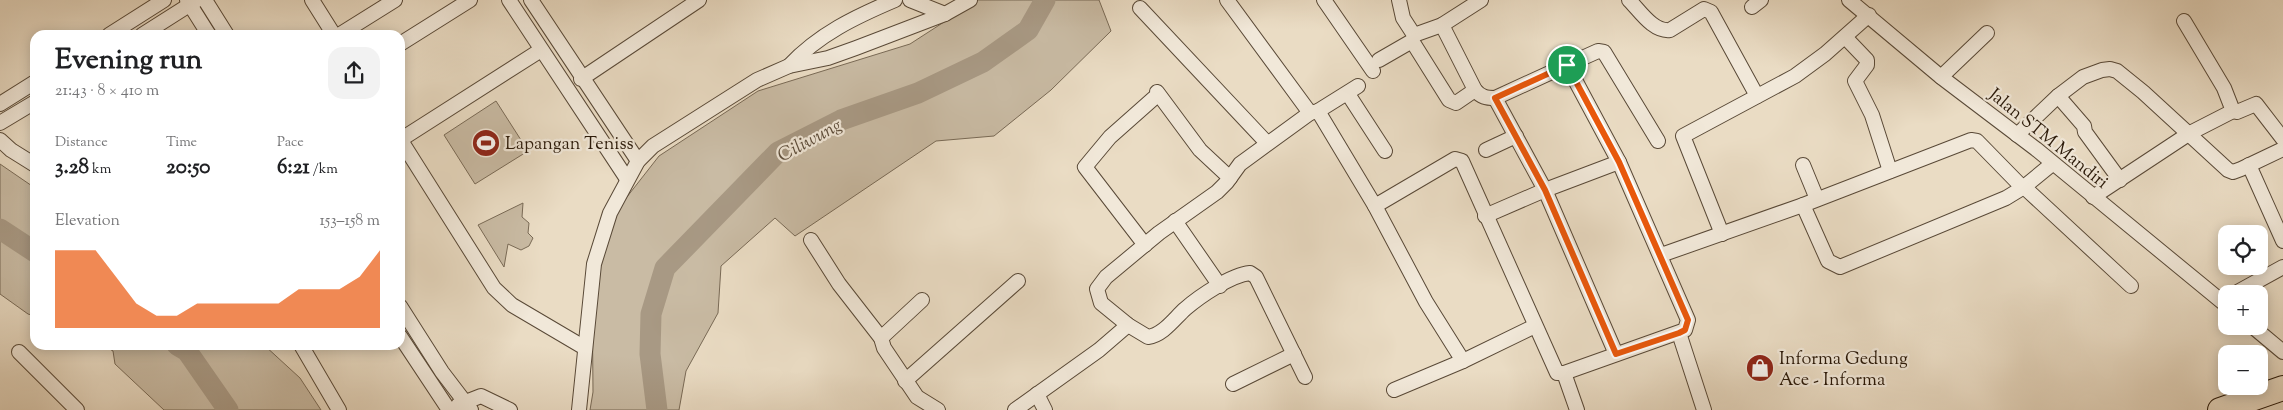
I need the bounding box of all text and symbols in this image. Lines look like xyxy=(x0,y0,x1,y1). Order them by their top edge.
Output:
text: Evening run xyxy=(55,41,202,81)
pin xyxy=(1546,44,1588,86)
button: share xyxy=(328,47,380,99)
icon: arrive xyxy=(1553,51,1581,79)
text: 21:43 · 8 × 410 m xyxy=(55,80,159,103)
street label: Jalan STM Mandiri xyxy=(1981,82,2113,196)
water label: Ciliwung xyxy=(773,112,847,170)
sports icon: Lapangan Teniss xyxy=(471,128,501,158)
place label: Lapangan Teniss xyxy=(505,132,634,158)
text: Distance xyxy=(55,133,108,153)
text: Time xyxy=(166,133,197,153)
text: Pace xyxy=(277,133,304,153)
text: 3.28 xyxy=(55,153,89,183)
text: 20:50 xyxy=(166,153,210,183)
text: 6:21 xyxy=(277,153,310,183)
text: km xyxy=(89,160,111,180)
text: /km xyxy=(310,160,338,180)
text: Elevation xyxy=(55,210,120,233)
text: 153–158 m xyxy=(319,210,380,233)
map controls xyxy=(2218,225,2268,395)
button: locate xyxy=(2218,225,2268,275)
button: + xyxy=(2218,285,2268,335)
button: − xyxy=(2218,345,2268,395)
place label: Informa Gedung Ace - Informa xyxy=(1779,347,1908,394)
shop icon: Informa Gedung Ace - Informa xyxy=(1745,353,1775,383)

